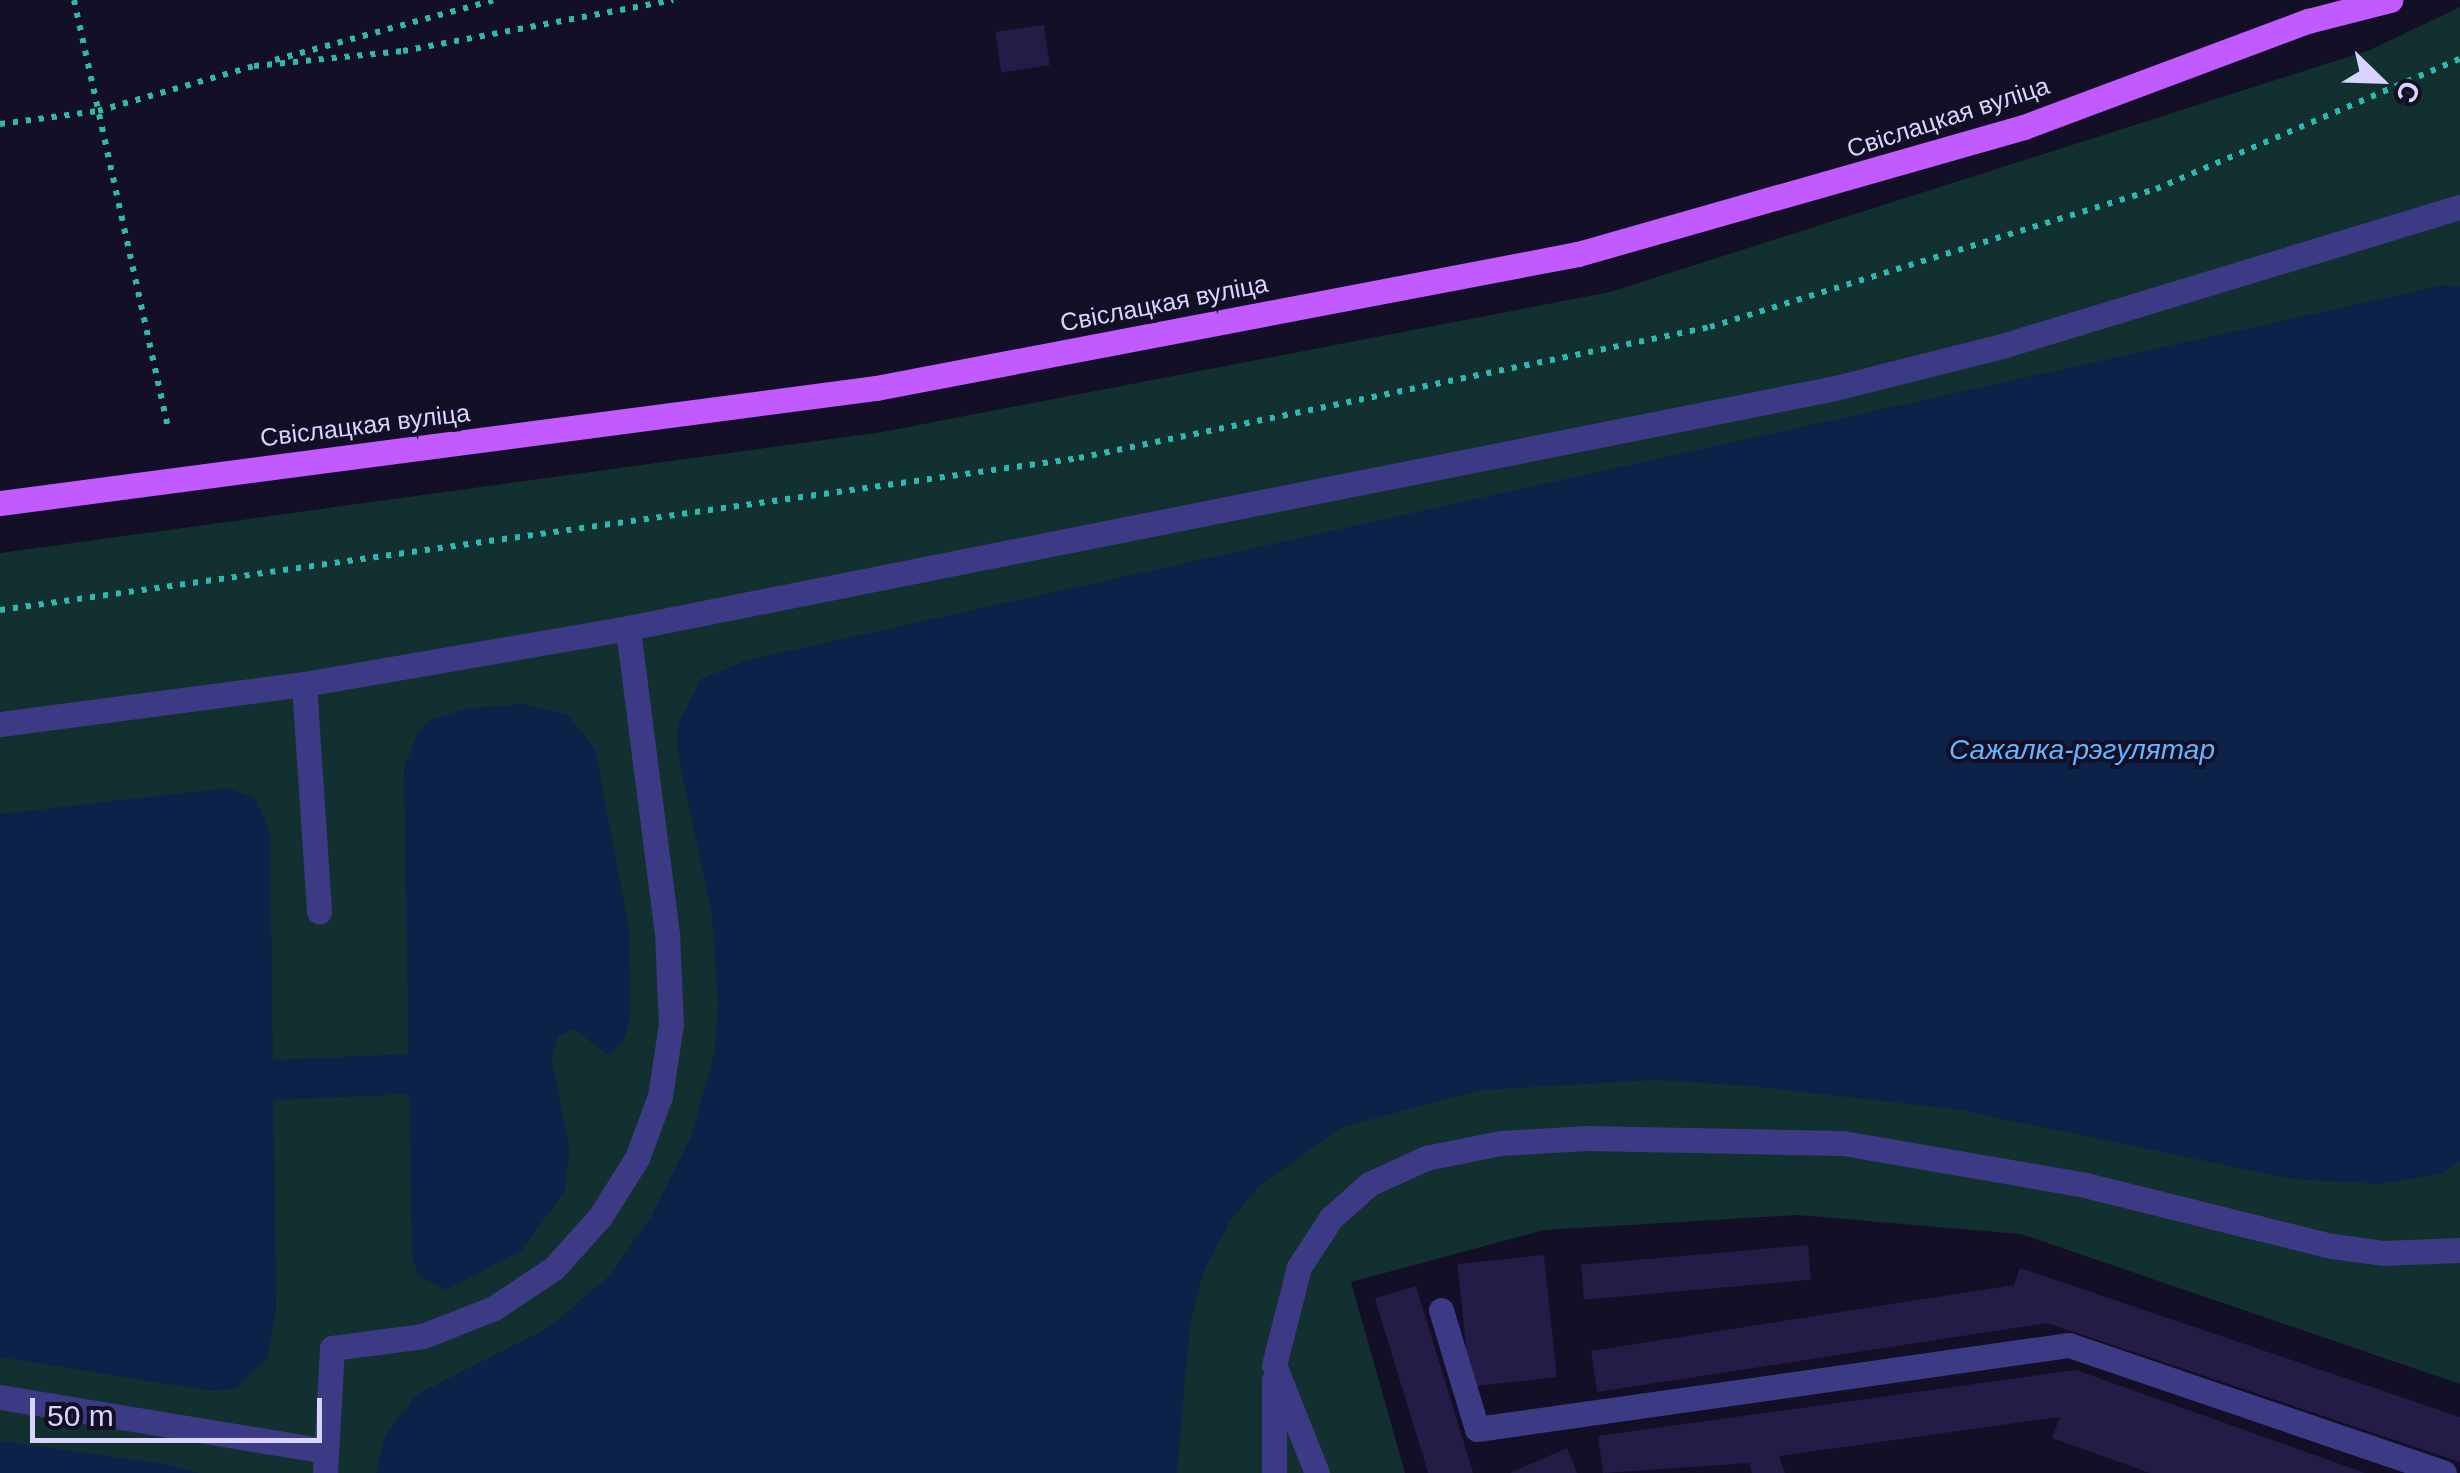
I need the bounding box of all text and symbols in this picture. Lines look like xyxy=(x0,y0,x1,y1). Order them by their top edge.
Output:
north arrow xyxy=(2330,30,2430,130)
street label: Свіслацкая вуліца xyxy=(1843,70,2053,164)
text: С xyxy=(2390,77,2426,107)
street label: Свіслацкая вуліца xyxy=(1058,268,1270,338)
street label: Свіслацкая вуліца xyxy=(258,397,472,453)
water label: Сажалка-рэгулятар xyxy=(1949,733,2215,767)
scale bar xyxy=(35,1378,328,1440)
text: 50 m xyxy=(47,1399,114,1432)

